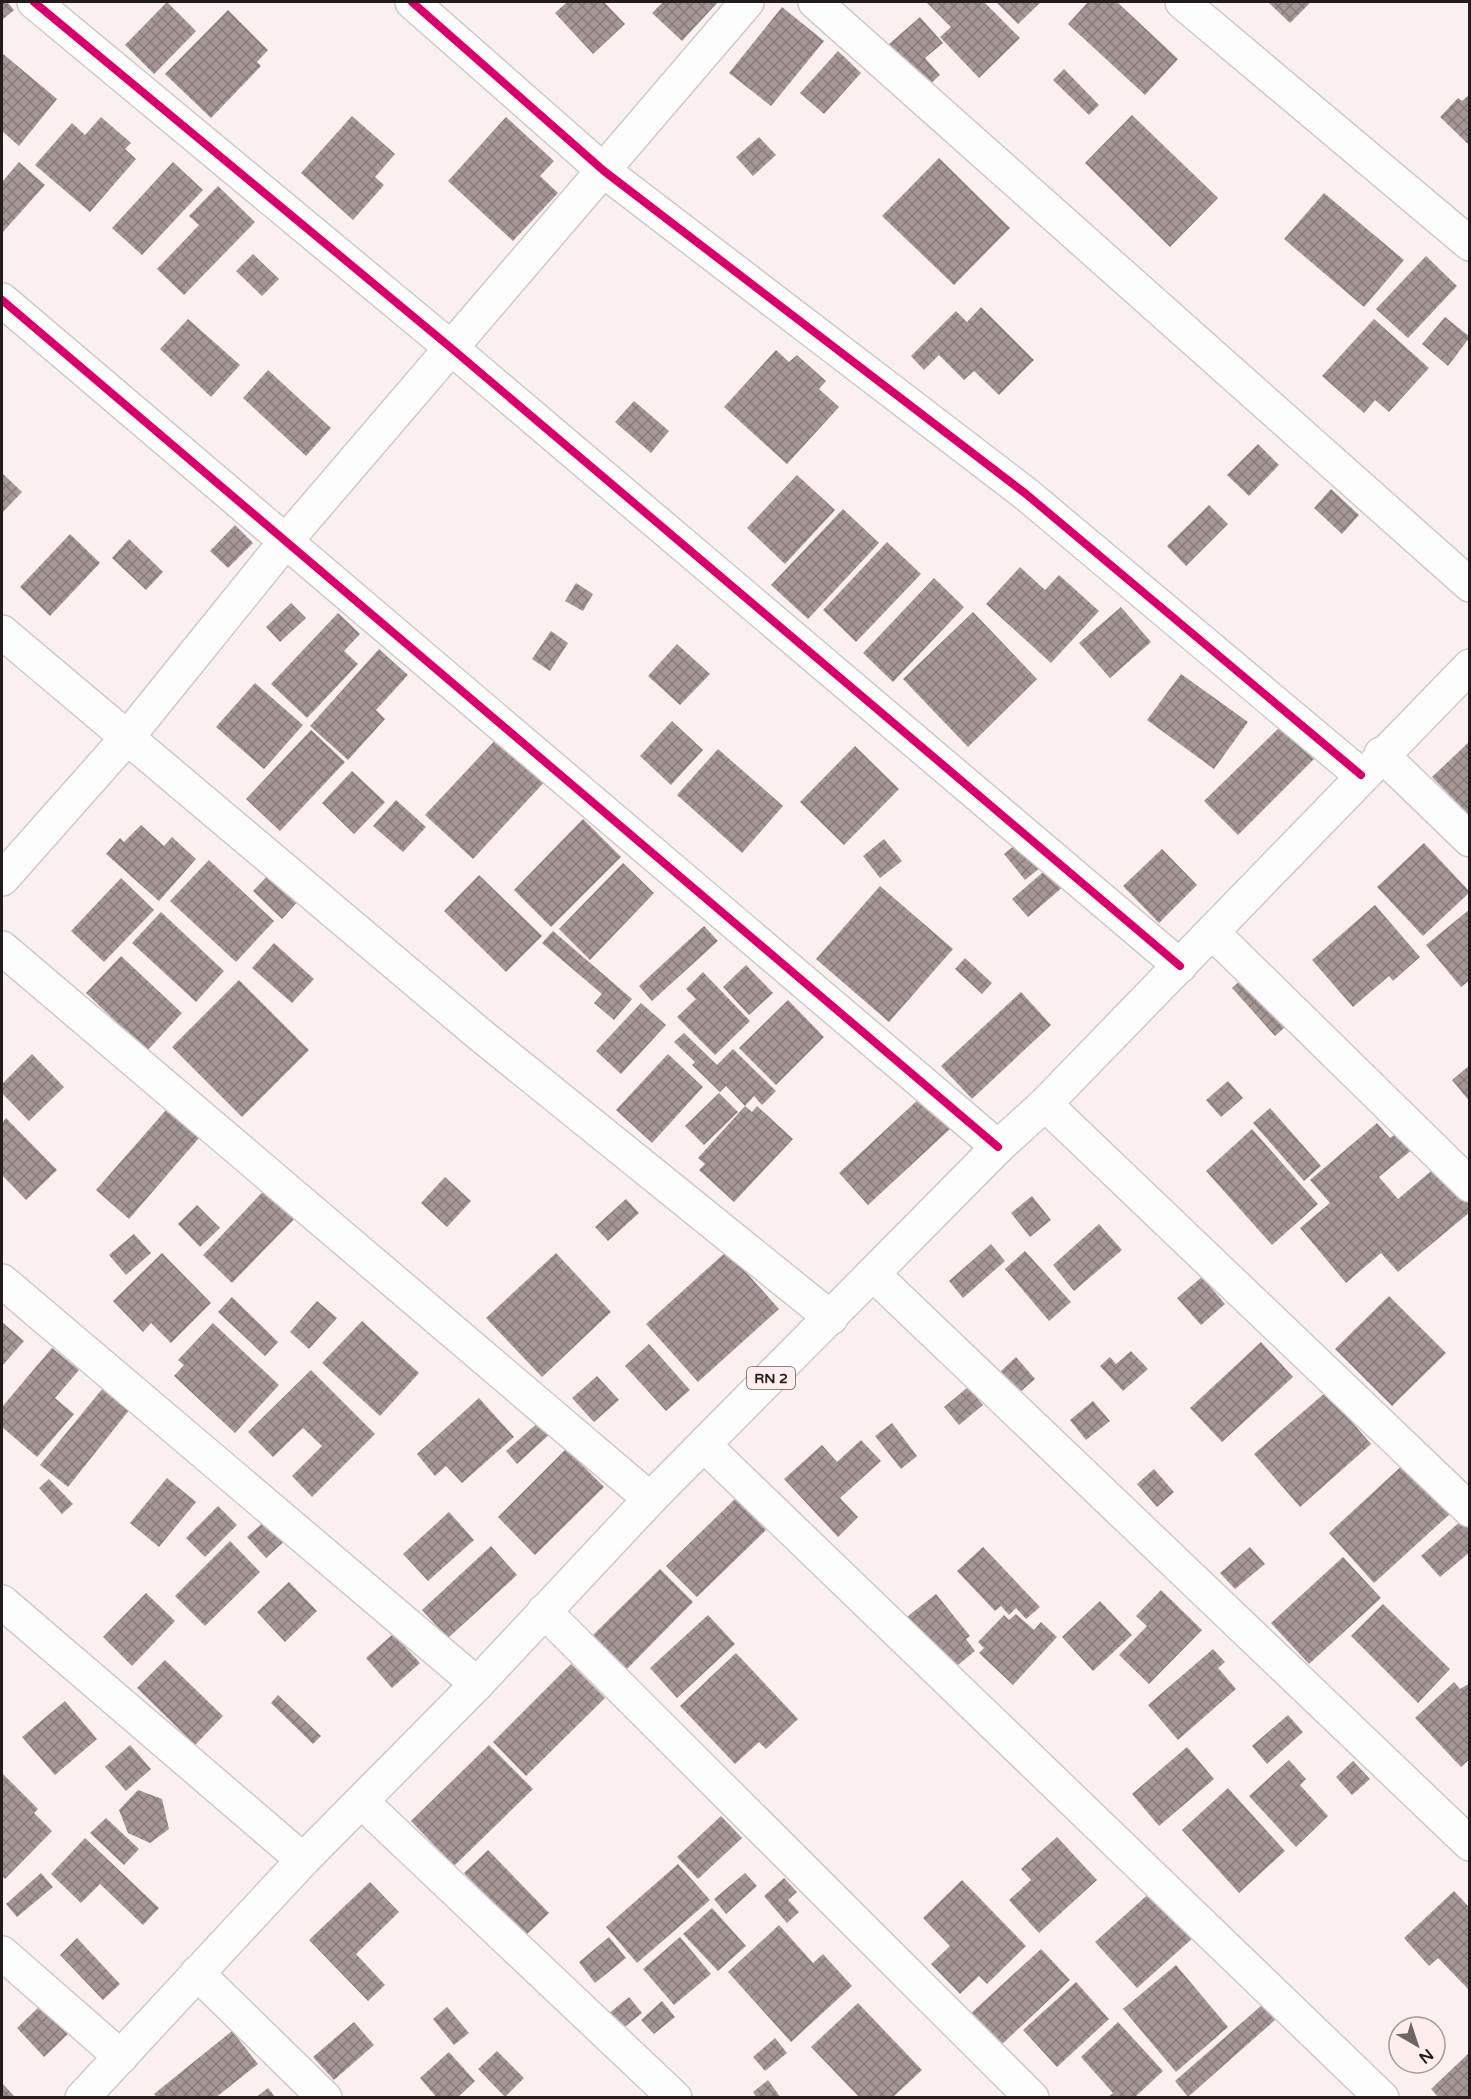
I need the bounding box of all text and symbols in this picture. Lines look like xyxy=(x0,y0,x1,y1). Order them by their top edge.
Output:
road number: RN 2 xyxy=(747,1367,795,1389)
north arrow xyxy=(1387,2015,1447,2075)
text: N xyxy=(1415,2044,1437,2068)

